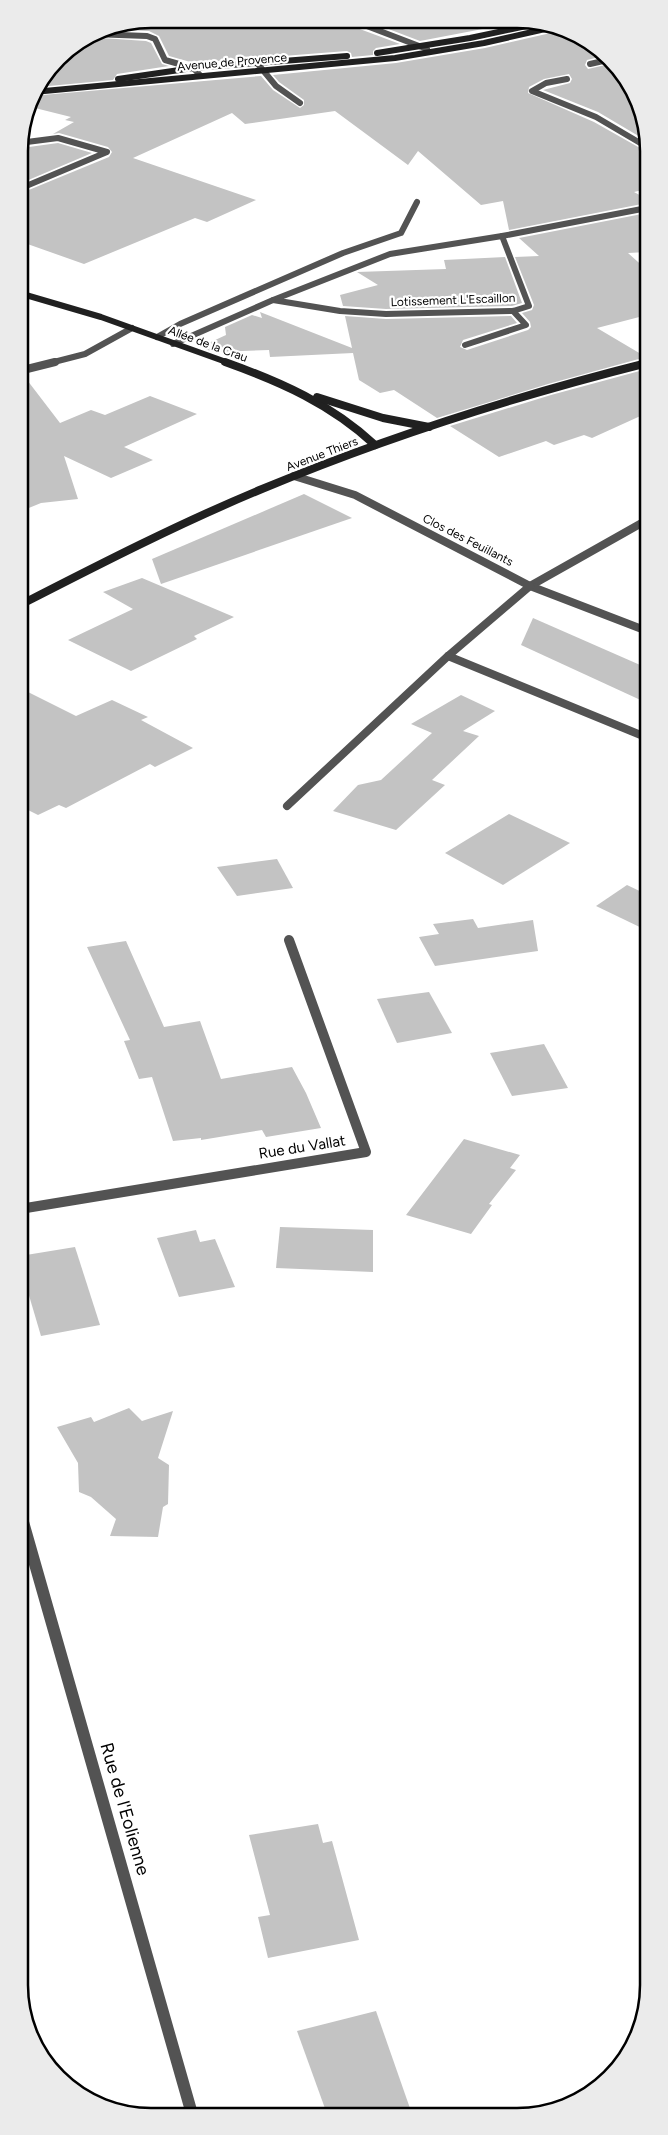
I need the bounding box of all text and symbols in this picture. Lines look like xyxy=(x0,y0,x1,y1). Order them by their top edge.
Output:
street label: Avenue de Provence xyxy=(176,50,288,74)
street label: Lotissement L'Escaillon xyxy=(390,291,516,309)
street label: Allée de la Crau xyxy=(166,323,250,365)
street label: Avenue Thiers xyxy=(284,434,360,474)
street label: Clos des Feuillants xyxy=(420,511,516,569)
street label: Rue du Vallat xyxy=(257,1131,347,1163)
street label: Rue de l'Eolienne xyxy=(96,1740,154,1878)

